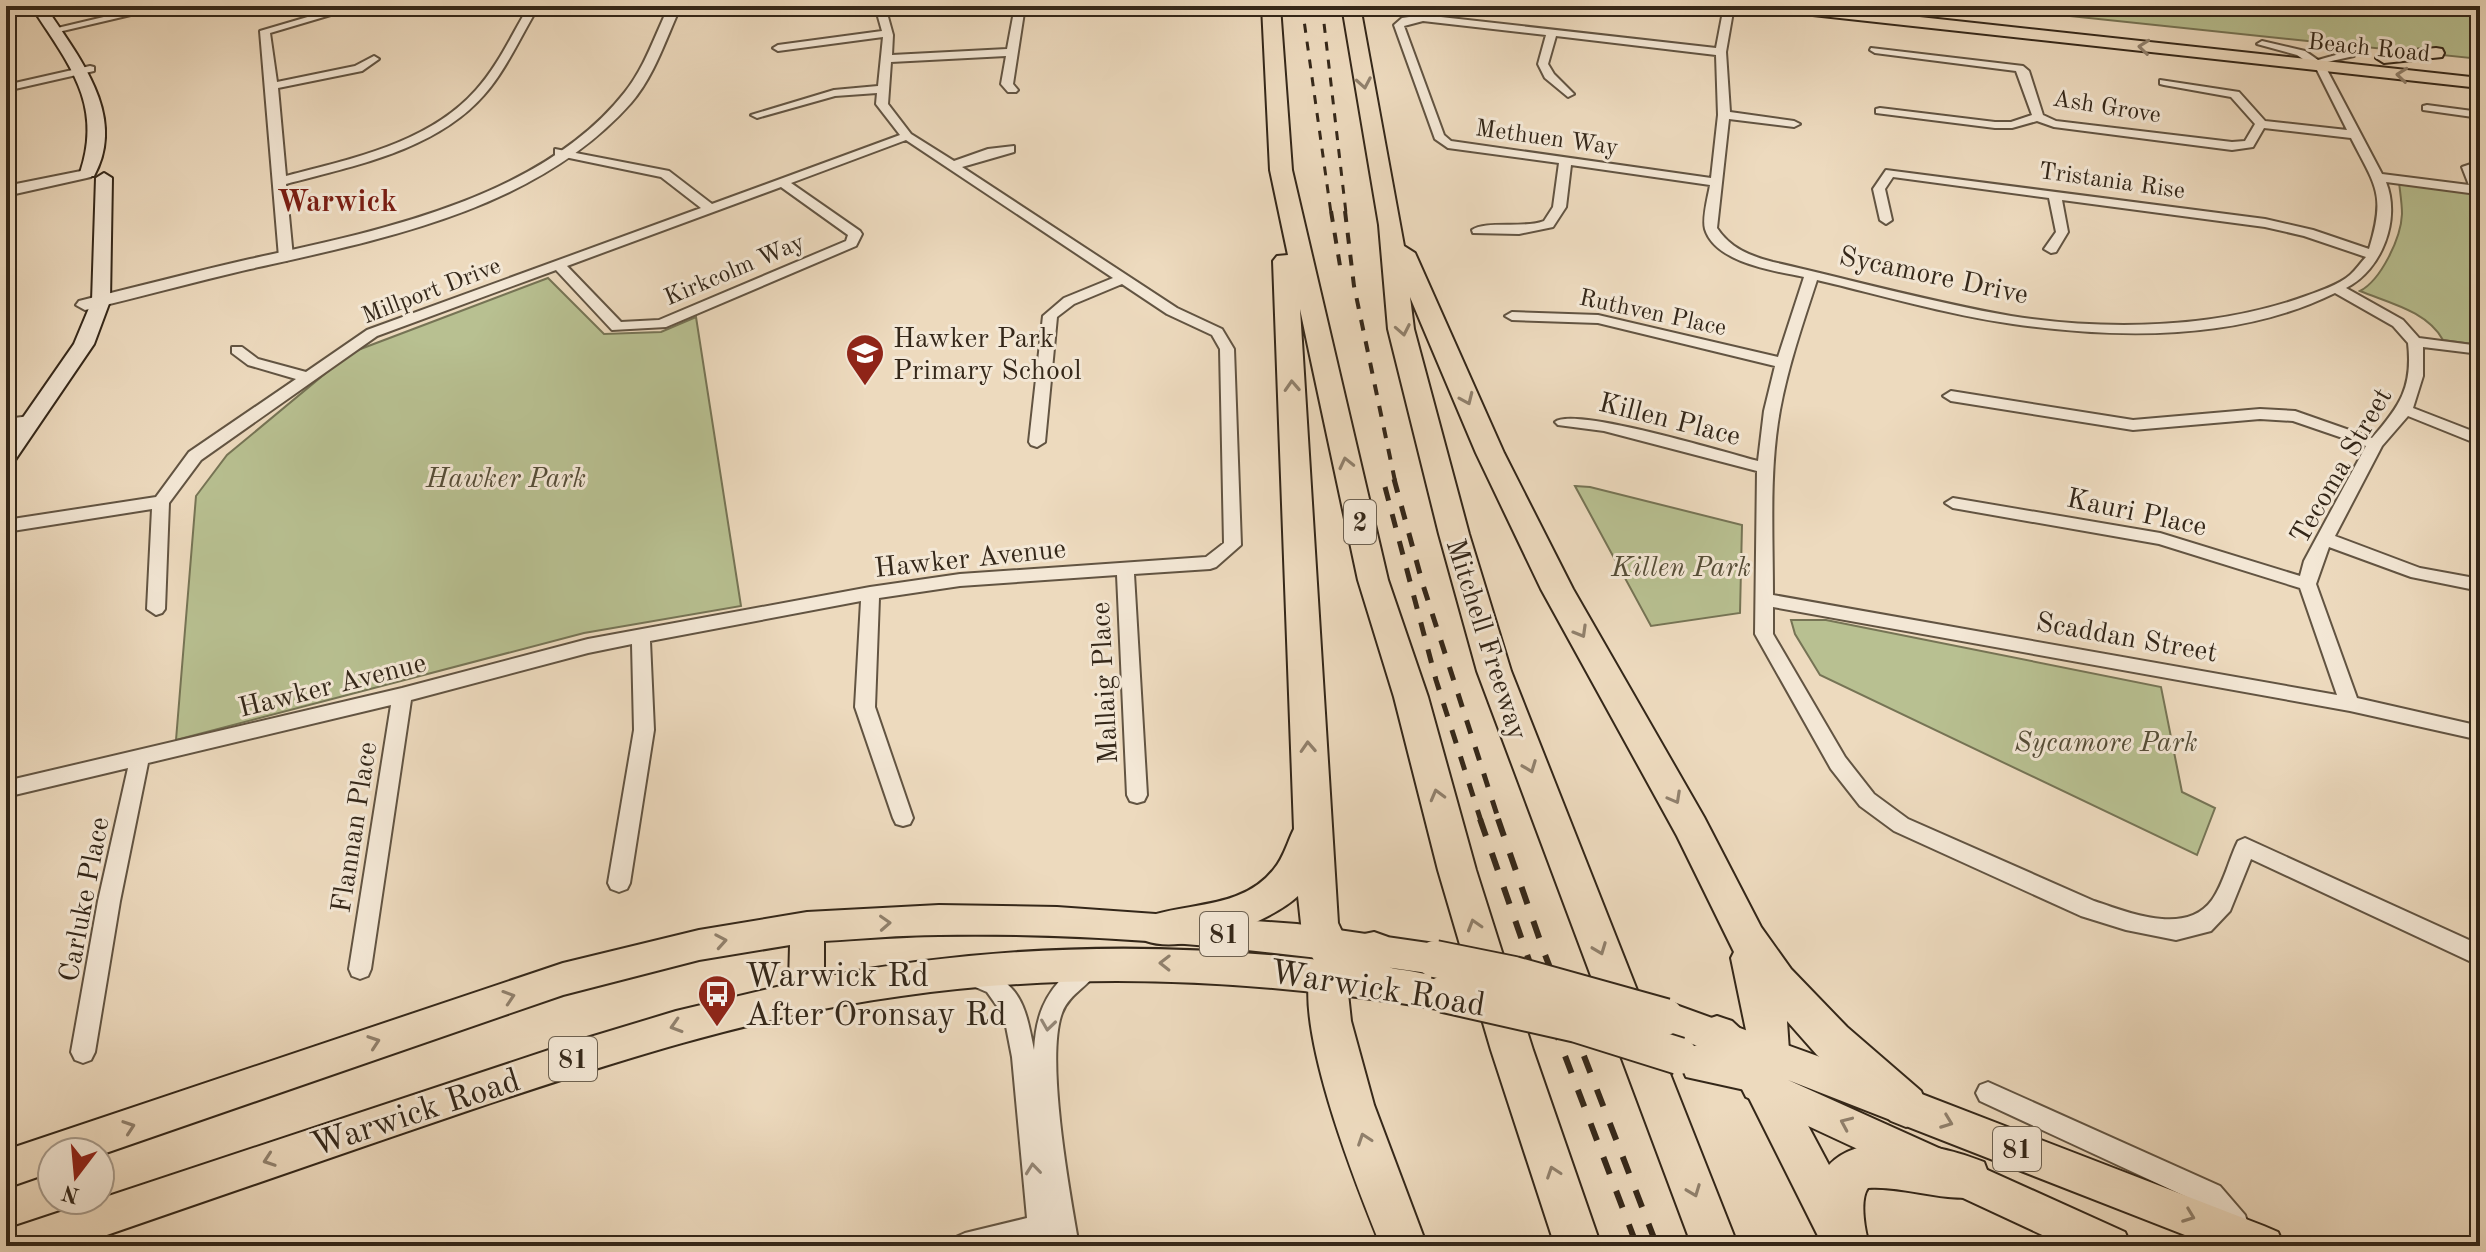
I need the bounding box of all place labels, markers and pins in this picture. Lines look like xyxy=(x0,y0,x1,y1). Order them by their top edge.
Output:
place label: Hawker Park Primary School xyxy=(893,326,1081,386)
school or university icon: Hawker Park Primary School xyxy=(844,332,886,387)
place label: Warwick Rd After Oronsay Rd xyxy=(745,960,1007,1033)
bus stop icon: Warwick Rd After Oronsay Rd xyxy=(696,973,738,1028)

